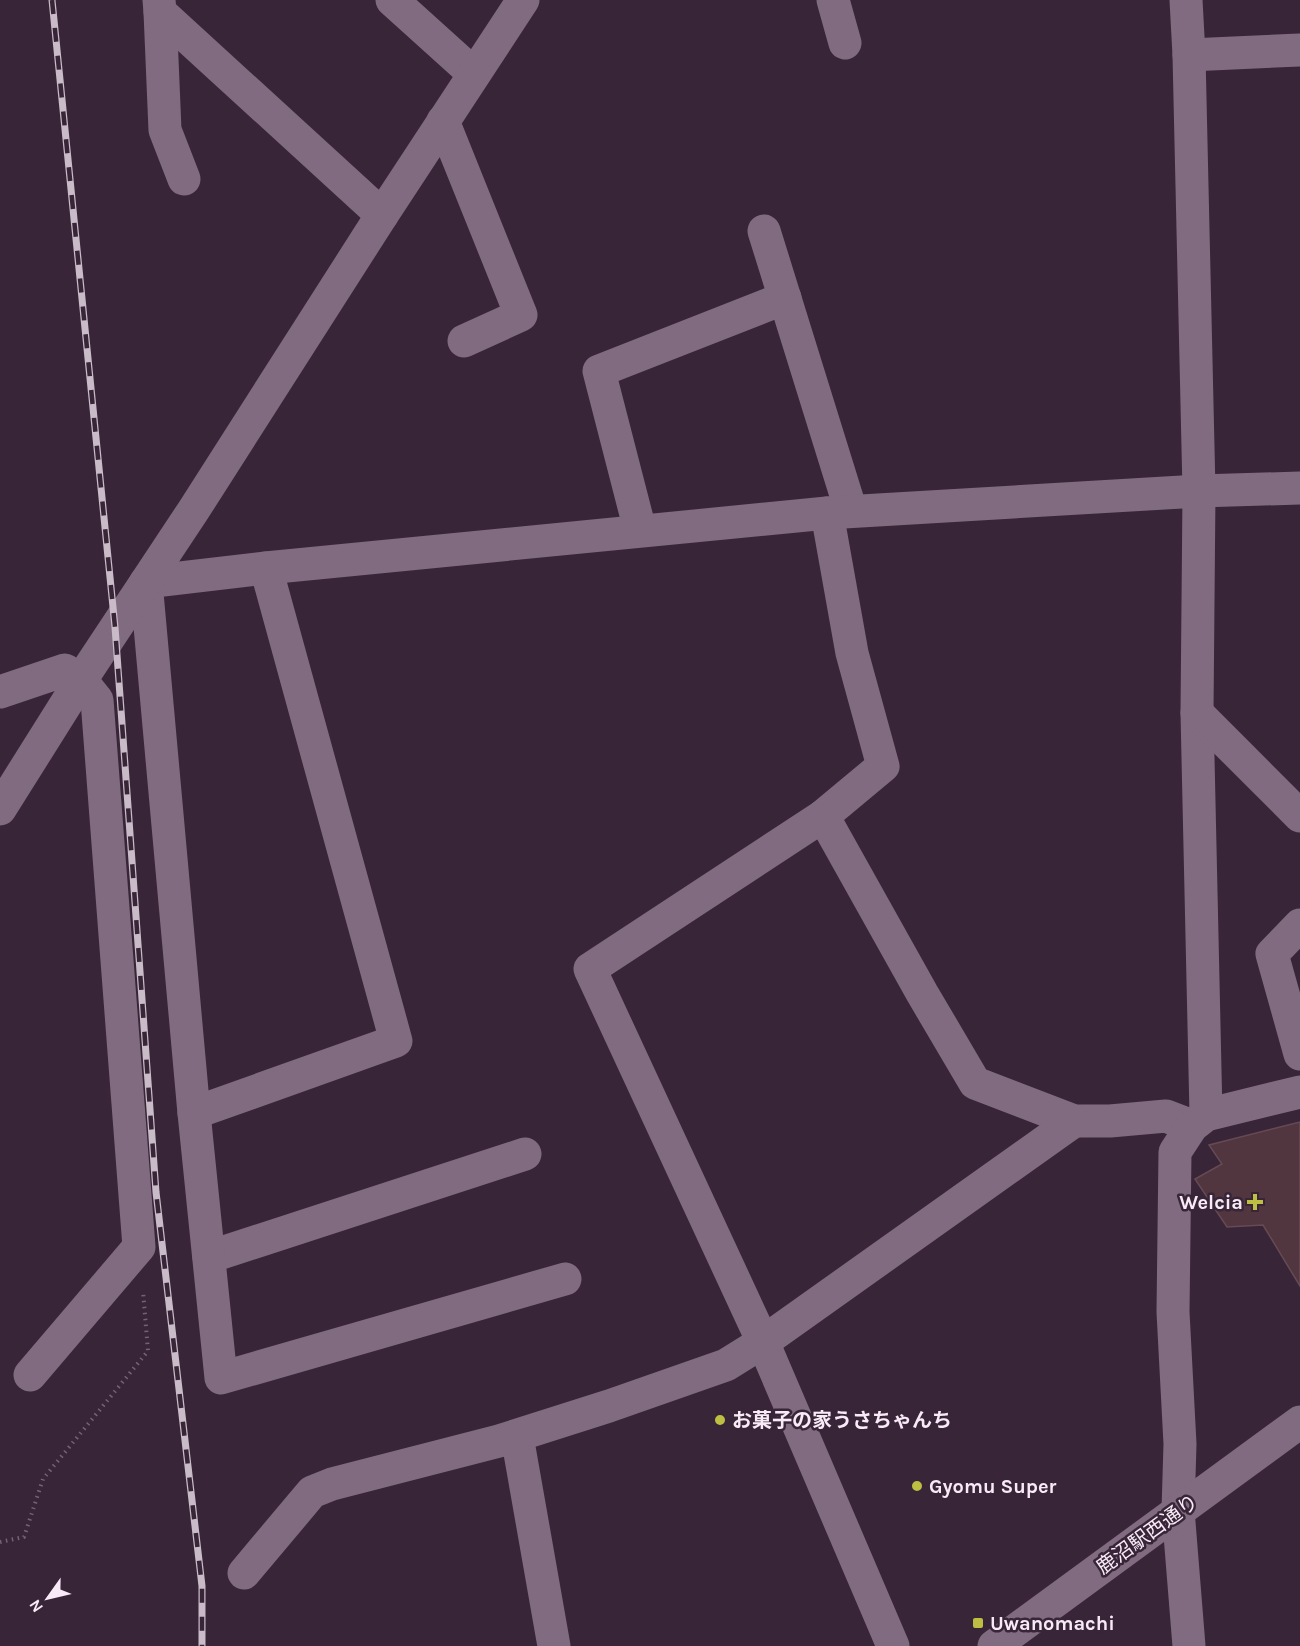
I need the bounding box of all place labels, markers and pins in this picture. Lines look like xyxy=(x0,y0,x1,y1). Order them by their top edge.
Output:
place label: Welcia xyxy=(1179,1191,1243,1214)
marker: Welcia xyxy=(1248,1195,1262,1209)
place label: お菓子の家うさちゃんち xyxy=(732,1409,952,1432)
marker: お菓子の家うさちゃんち xyxy=(713,1413,727,1427)
place label: Gyomu Super xyxy=(929,1475,1057,1498)
marker: Gyomu Super xyxy=(910,1479,924,1493)
place label: Uwanomachi xyxy=(990,1612,1115,1635)
marker: Uwanomachi xyxy=(971,1616,985,1630)

